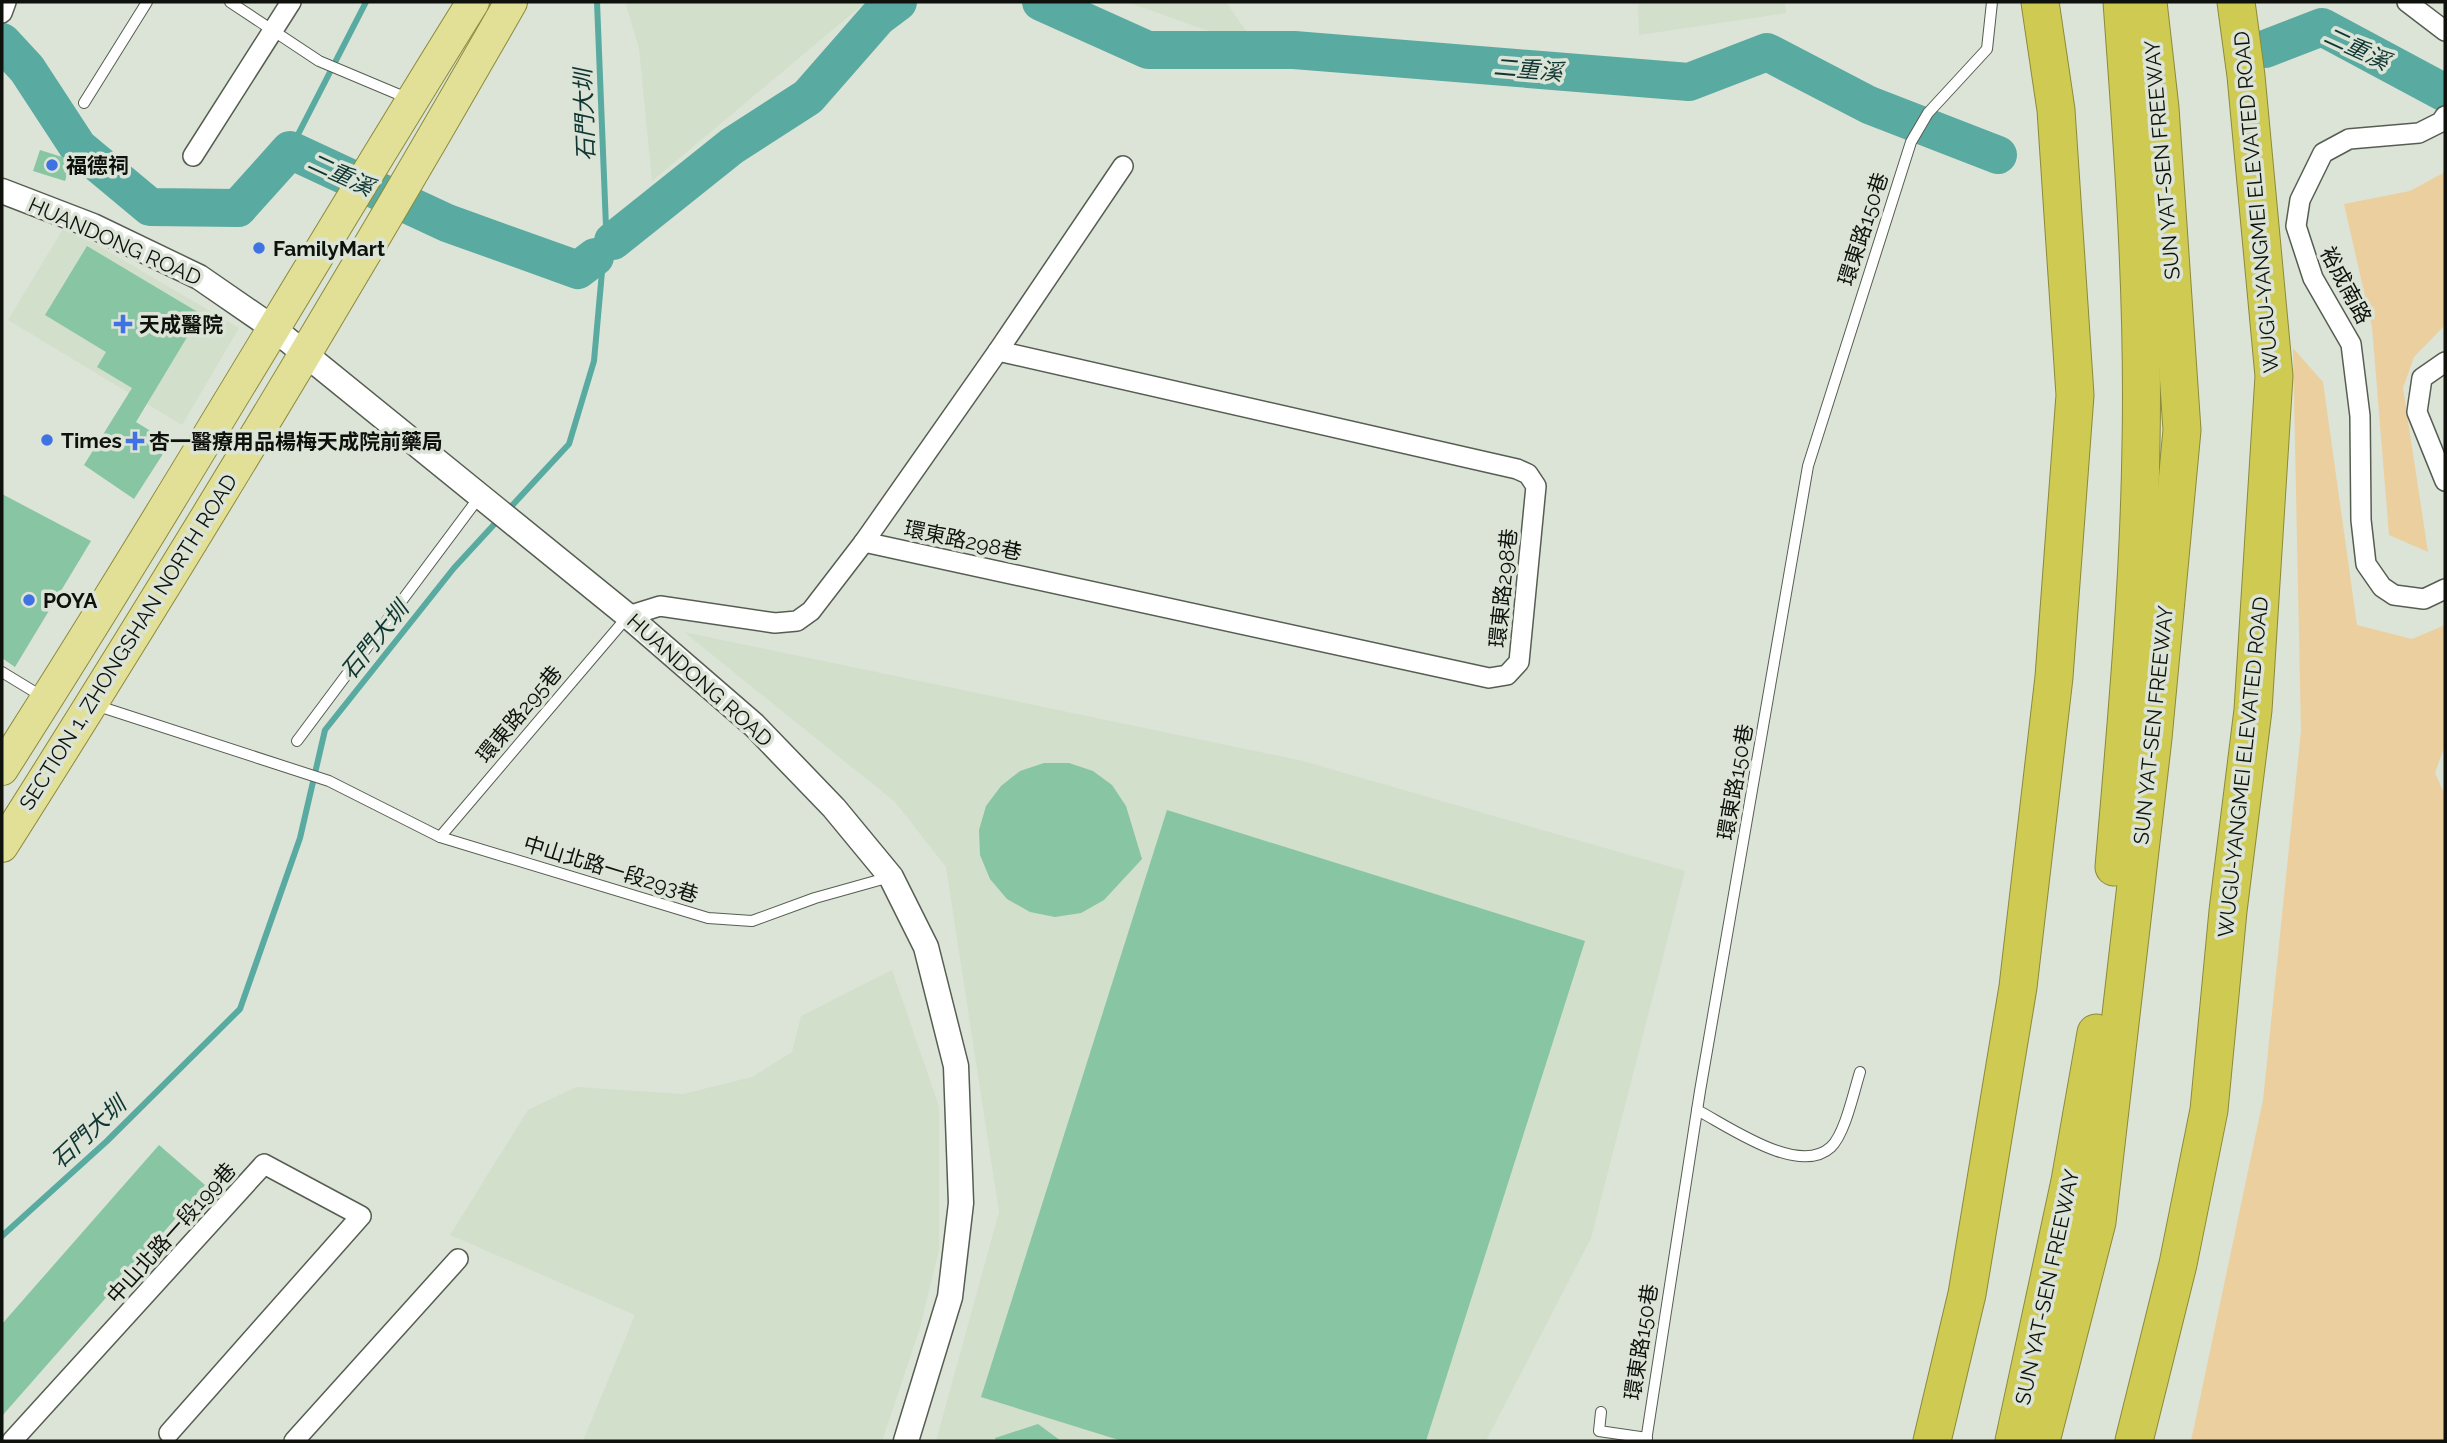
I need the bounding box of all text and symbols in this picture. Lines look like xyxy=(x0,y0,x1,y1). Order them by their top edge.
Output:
water label: 二重溪 xyxy=(2320,21,2397,76)
street label: WUGU-YANGMEI ELEVATED ROAD xyxy=(2229,30,2283,374)
street label: SUN YAT-SEN FREEWAY xyxy=(2139,39,2185,281)
water label: 二重溪 xyxy=(1492,53,1567,86)
water label: 石門大圳 xyxy=(569,66,599,161)
water label: 二重溪 xyxy=(304,147,381,202)
place label: 福德祠 xyxy=(66,153,129,178)
marker: 福德祠 xyxy=(44,157,60,173)
street label: 環東路150巷 xyxy=(1833,169,1893,289)
street label: HUANDONG ROAD xyxy=(25,192,205,290)
place label: FamilyMart xyxy=(273,236,385,261)
marker: FamilyMart xyxy=(251,240,267,256)
street label: 裕成南路 xyxy=(2315,242,2377,328)
place label: 天成醫院 xyxy=(139,312,223,337)
marker: 天成醫院 xyxy=(113,314,133,334)
place label: Times xyxy=(61,428,122,453)
place label: 杏一醫療用品楊梅天成院前藥局 xyxy=(149,429,443,454)
marker: Times xyxy=(39,432,55,448)
marker: 杏一醫療用品楊梅天成院前藥局 xyxy=(127,433,143,449)
street label: SECTION 1, ZHONGSHAN NORTH ROAD xyxy=(14,470,242,814)
street label: 環東路298巷 xyxy=(902,515,1024,565)
street label: 環東路298巷 xyxy=(1484,527,1522,649)
place label: POYA xyxy=(43,588,98,613)
marker: POYA xyxy=(21,592,37,608)
water label: 石門大圳 xyxy=(335,593,415,684)
street label: WUGU-YANGMEI ELEVATED ROAD xyxy=(2213,595,2273,939)
street label: SUN YAT-SEN FREEWAY xyxy=(2128,604,2178,846)
street label: HUANDONG ROAD xyxy=(622,608,778,752)
street label: 環東路295巷 xyxy=(471,660,567,768)
street label: 環東路150巷 xyxy=(1713,722,1757,842)
street label: 中山北路一段293巷 xyxy=(521,831,701,907)
water label: 石門大圳 xyxy=(45,1089,133,1173)
street label: 中山北路一段199巷 xyxy=(101,1158,241,1308)
street label: SUN YAT-SEN FREEWAY xyxy=(2010,1167,2084,1407)
street label: 環東路150巷 xyxy=(1619,1282,1663,1402)

